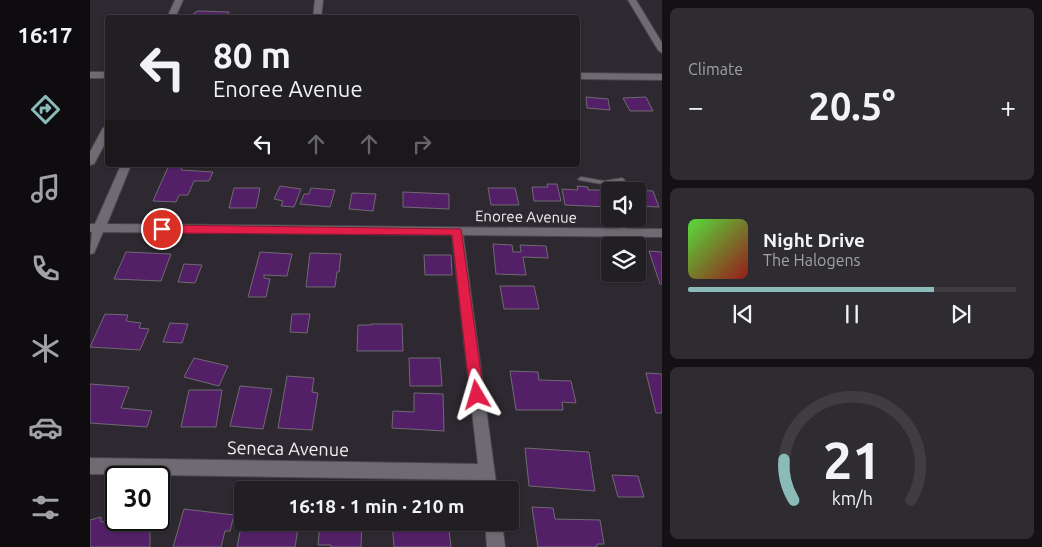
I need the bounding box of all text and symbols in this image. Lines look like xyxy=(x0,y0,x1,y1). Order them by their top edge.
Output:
text: 16:17 xyxy=(17,22,73,47)
icon: left xyxy=(130,35,195,100)
text: 80 m xyxy=(213,35,291,75)
text: Climate xyxy=(688,60,743,78)
text: Enoree Avenue xyxy=(213,76,363,101)
text: 20.5° xyxy=(808,85,896,127)
text: − xyxy=(688,91,704,122)
text: + xyxy=(1000,91,1016,122)
icon: directions xyxy=(28,92,63,127)
icon: left xyxy=(249,130,277,158)
icon: ahead xyxy=(302,130,330,158)
icon: ahead xyxy=(355,130,383,158)
icon: right xyxy=(408,130,436,158)
icon: music xyxy=(28,171,63,206)
map controls xyxy=(601,182,646,282)
button: sound xyxy=(601,182,646,227)
street label: Enoree Avenue xyxy=(475,207,577,226)
pin xyxy=(141,208,183,250)
icon: arrive xyxy=(148,215,176,243)
text: Night Drive xyxy=(763,229,865,251)
button: layers xyxy=(601,237,646,282)
icon: phone xyxy=(28,251,63,286)
text: The Halogens xyxy=(763,251,861,269)
icon: previous xyxy=(729,300,757,328)
icon: pause xyxy=(838,300,866,328)
icon: next xyxy=(947,300,975,328)
icon: climate xyxy=(28,331,63,366)
position arrow xyxy=(450,368,502,420)
icon: car xyxy=(28,410,63,445)
text: 21 xyxy=(823,431,881,489)
street label: Seneca Avenue xyxy=(227,437,349,459)
speed limit sign: 30 xyxy=(105,466,170,531)
text: km/h xyxy=(831,488,873,508)
icon: filters xyxy=(28,490,63,525)
text: 16:18 · 1 min · 210 m xyxy=(289,495,464,517)

